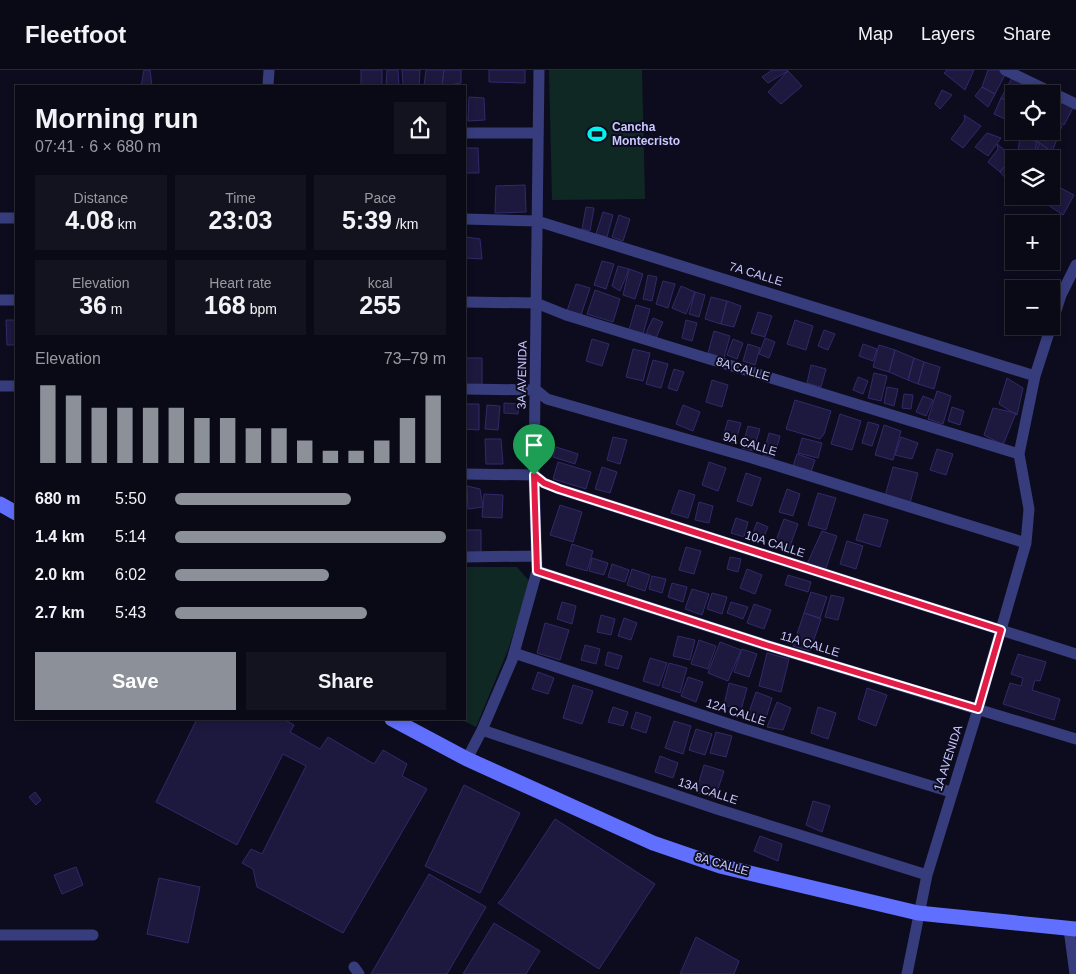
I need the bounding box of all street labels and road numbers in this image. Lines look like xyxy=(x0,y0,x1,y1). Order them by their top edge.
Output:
street label: 7A CALLE xyxy=(727,259,785,289)
street label: 3A AVENIDA xyxy=(514,341,530,409)
street label: 8A CALLE xyxy=(714,354,772,384)
street label: 9A CALLE xyxy=(721,429,779,459)
street label: 10A CALLE xyxy=(743,528,807,560)
street label: 11A CALLE xyxy=(779,628,841,660)
street label: 12A CALLE xyxy=(704,696,768,728)
street label: 1A AVENIDA xyxy=(931,723,965,793)
street label: 13A CALLE xyxy=(676,775,740,807)
street label: 8A CALLE xyxy=(693,850,751,878)

